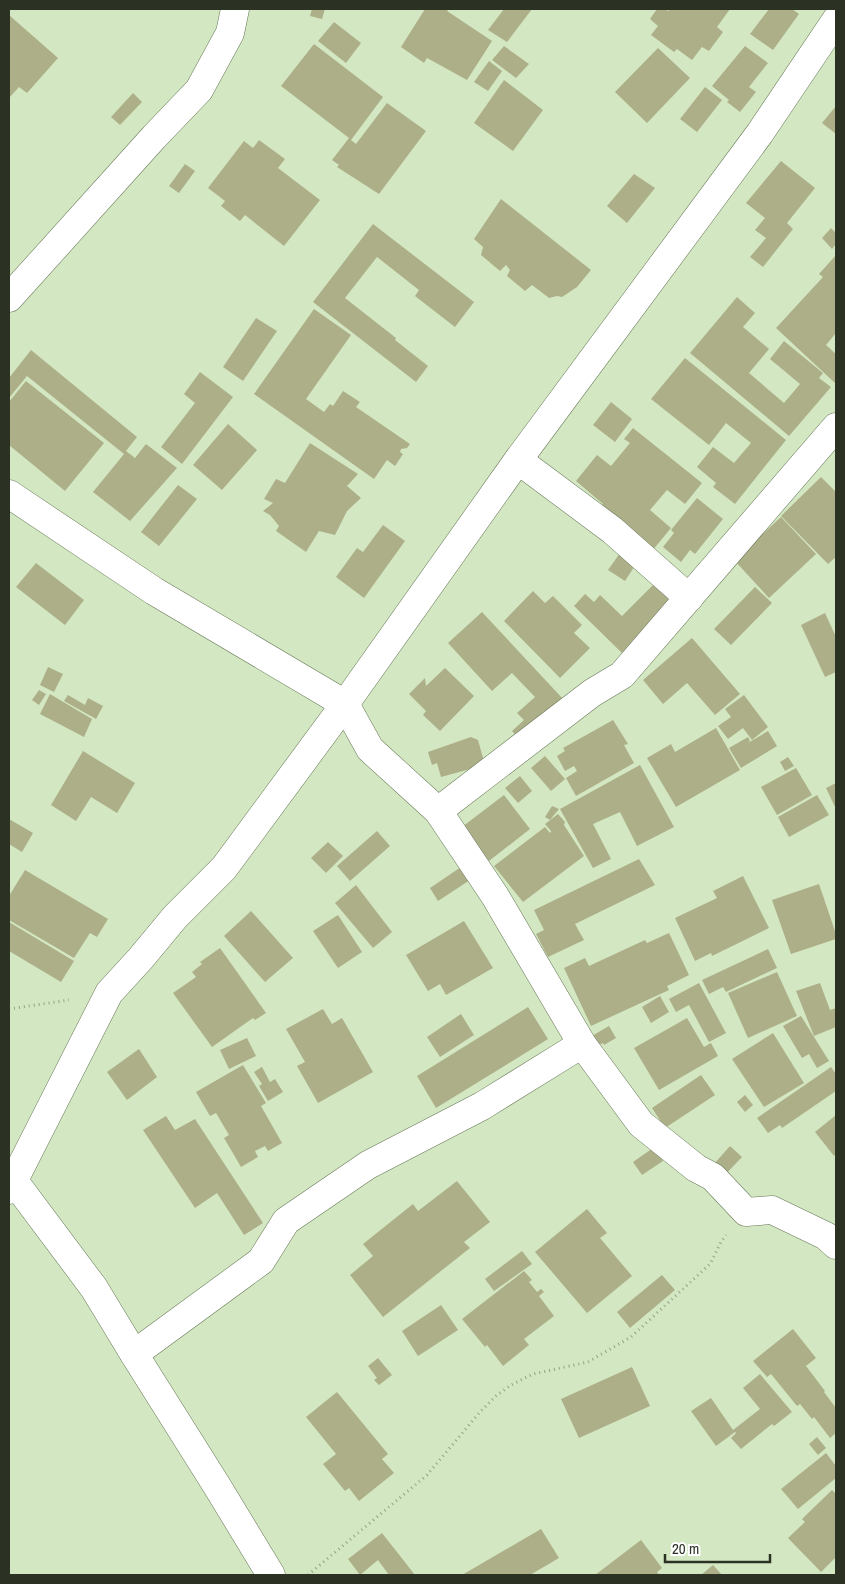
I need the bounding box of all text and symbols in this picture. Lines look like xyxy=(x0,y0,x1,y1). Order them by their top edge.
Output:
scale bar xyxy=(665,1532,770,1564)
text: 20 m xyxy=(672,1538,699,1559)

